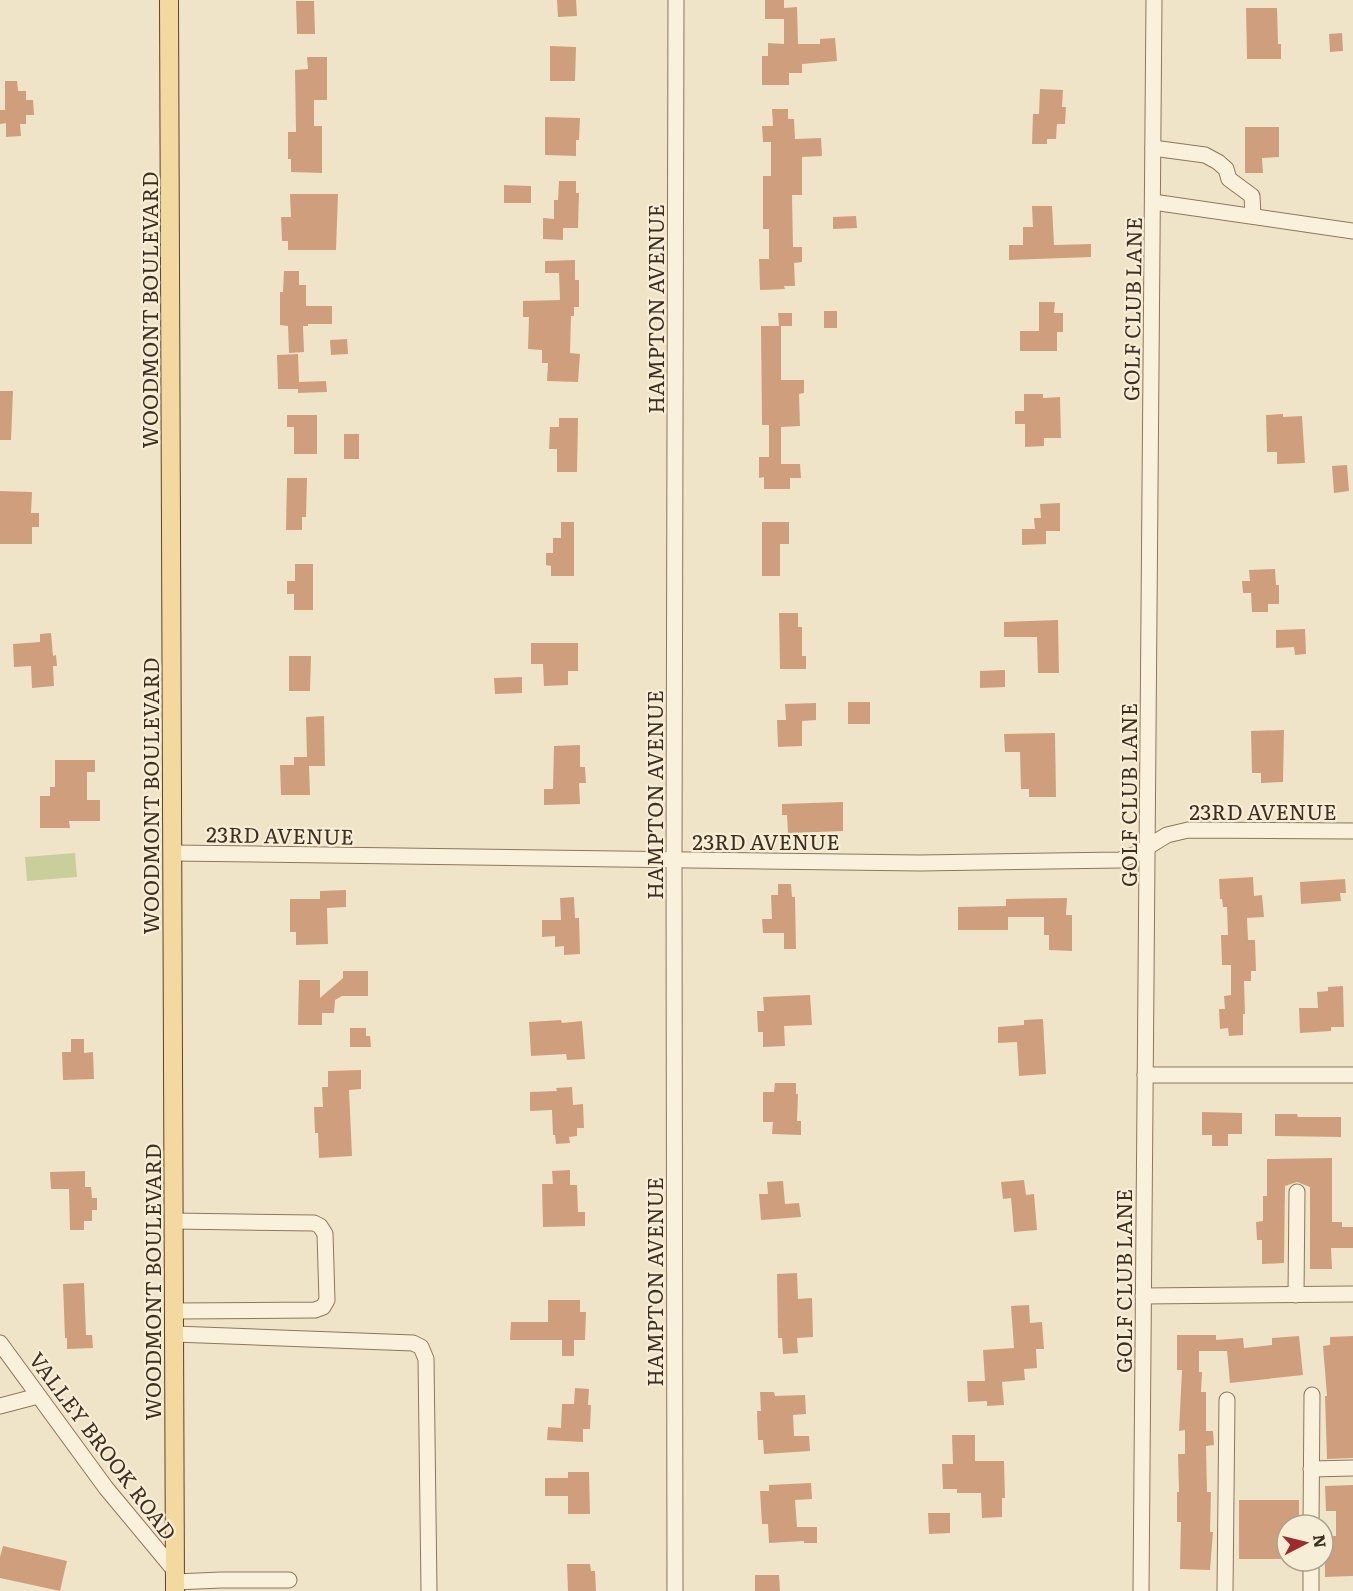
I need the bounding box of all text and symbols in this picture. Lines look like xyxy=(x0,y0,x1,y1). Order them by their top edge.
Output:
street label: WOODMONT BOULEVARD xyxy=(133,172,164,448)
street label: HAMPTON AVENUE xyxy=(639,204,670,414)
street label: GOLF CLUB LANE xyxy=(1114,217,1148,401)
street label: WOODMONT BOULEVARD xyxy=(134,658,165,934)
street label: HAMPTON AVENUE xyxy=(638,690,669,900)
street label: GOLF CLUB LANE xyxy=(1112,703,1143,887)
street label: 23RD AVENUE xyxy=(1189,795,1337,826)
street label: 23RD AVENUE xyxy=(206,817,354,851)
street label: 23RD AVENUE xyxy=(692,825,840,856)
street label: WOODMONT BOULEVARD xyxy=(136,1144,167,1420)
street label: HAMPTON AVENUE xyxy=(638,1177,669,1387)
street label: GOLF CLUB LANE xyxy=(1107,1189,1138,1373)
street label: VALLEY BROOK ROAD xyxy=(23,1344,185,1546)
north arrow xyxy=(1275,1513,1335,1573)
text: N xyxy=(1308,1533,1334,1549)

